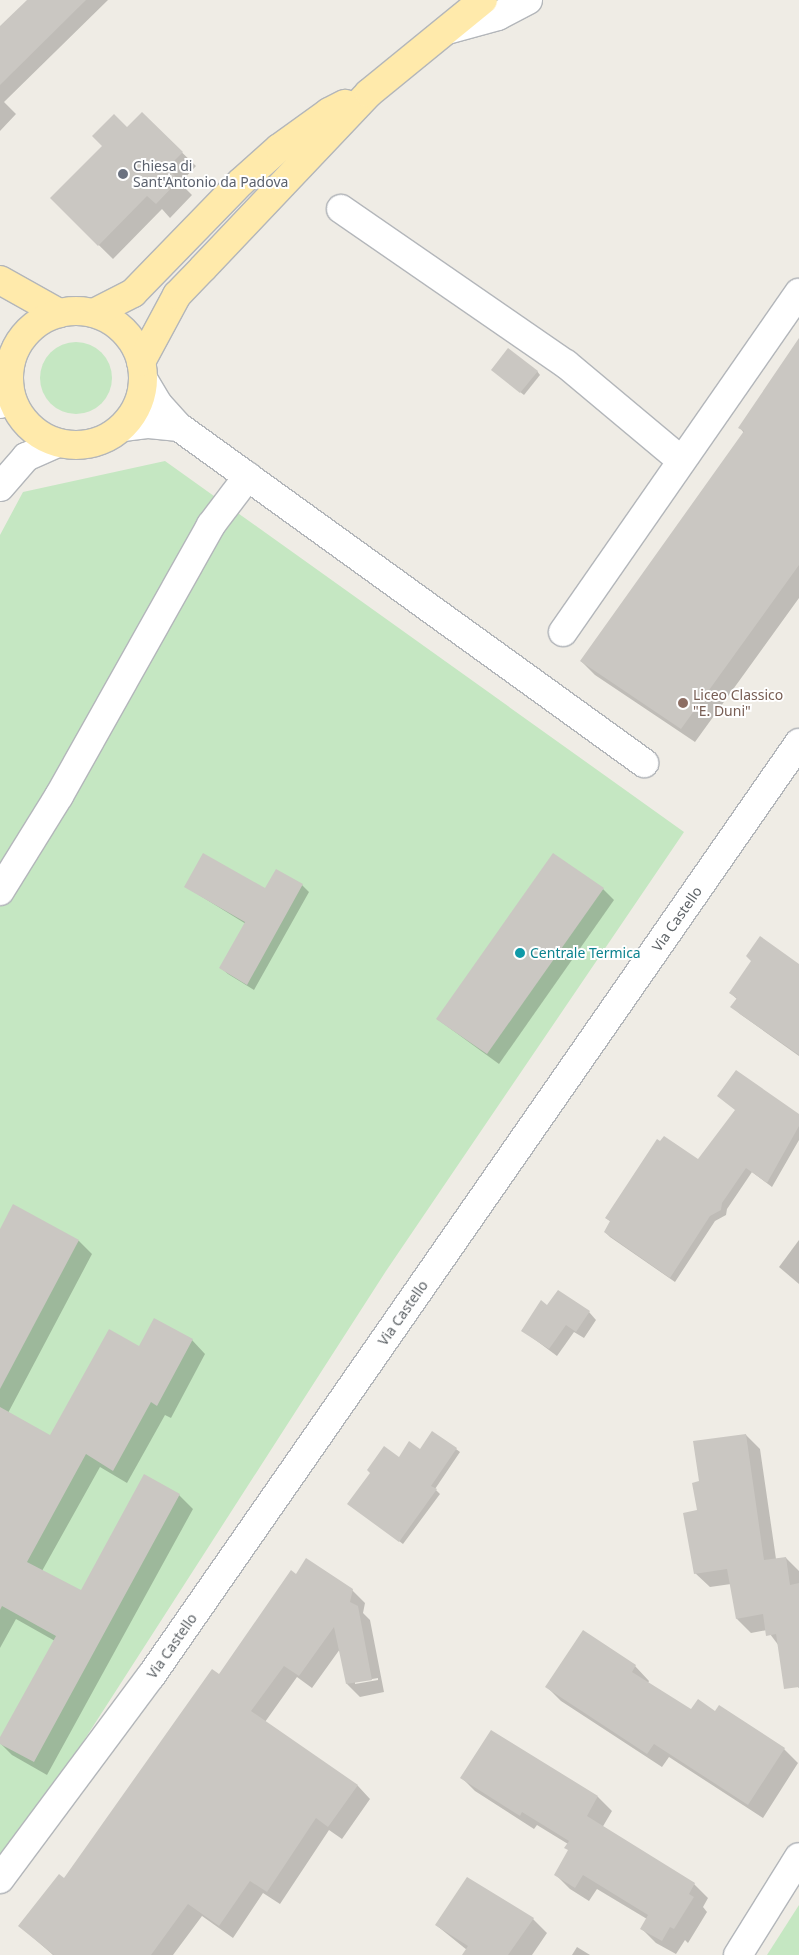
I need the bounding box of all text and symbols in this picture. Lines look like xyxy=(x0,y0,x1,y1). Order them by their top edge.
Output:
place label: Chiesa di Sant'Antonio da Padova xyxy=(133,158,288,190)
marker: Chiesa di Sant'Antonio da Padova xyxy=(117,168,129,180)
place label: Liceo Classico "E. Duni" xyxy=(693,687,783,720)
marker: Liceo Classico "E. Duni" xyxy=(677,697,689,709)
street label: Via Castello xyxy=(648,883,706,955)
place label: Centrale Termica xyxy=(530,945,641,961)
marker: Centrale Termica xyxy=(514,947,526,959)
street label: Via Castello xyxy=(374,1277,432,1349)
street label: Via Castello xyxy=(143,1610,201,1682)

